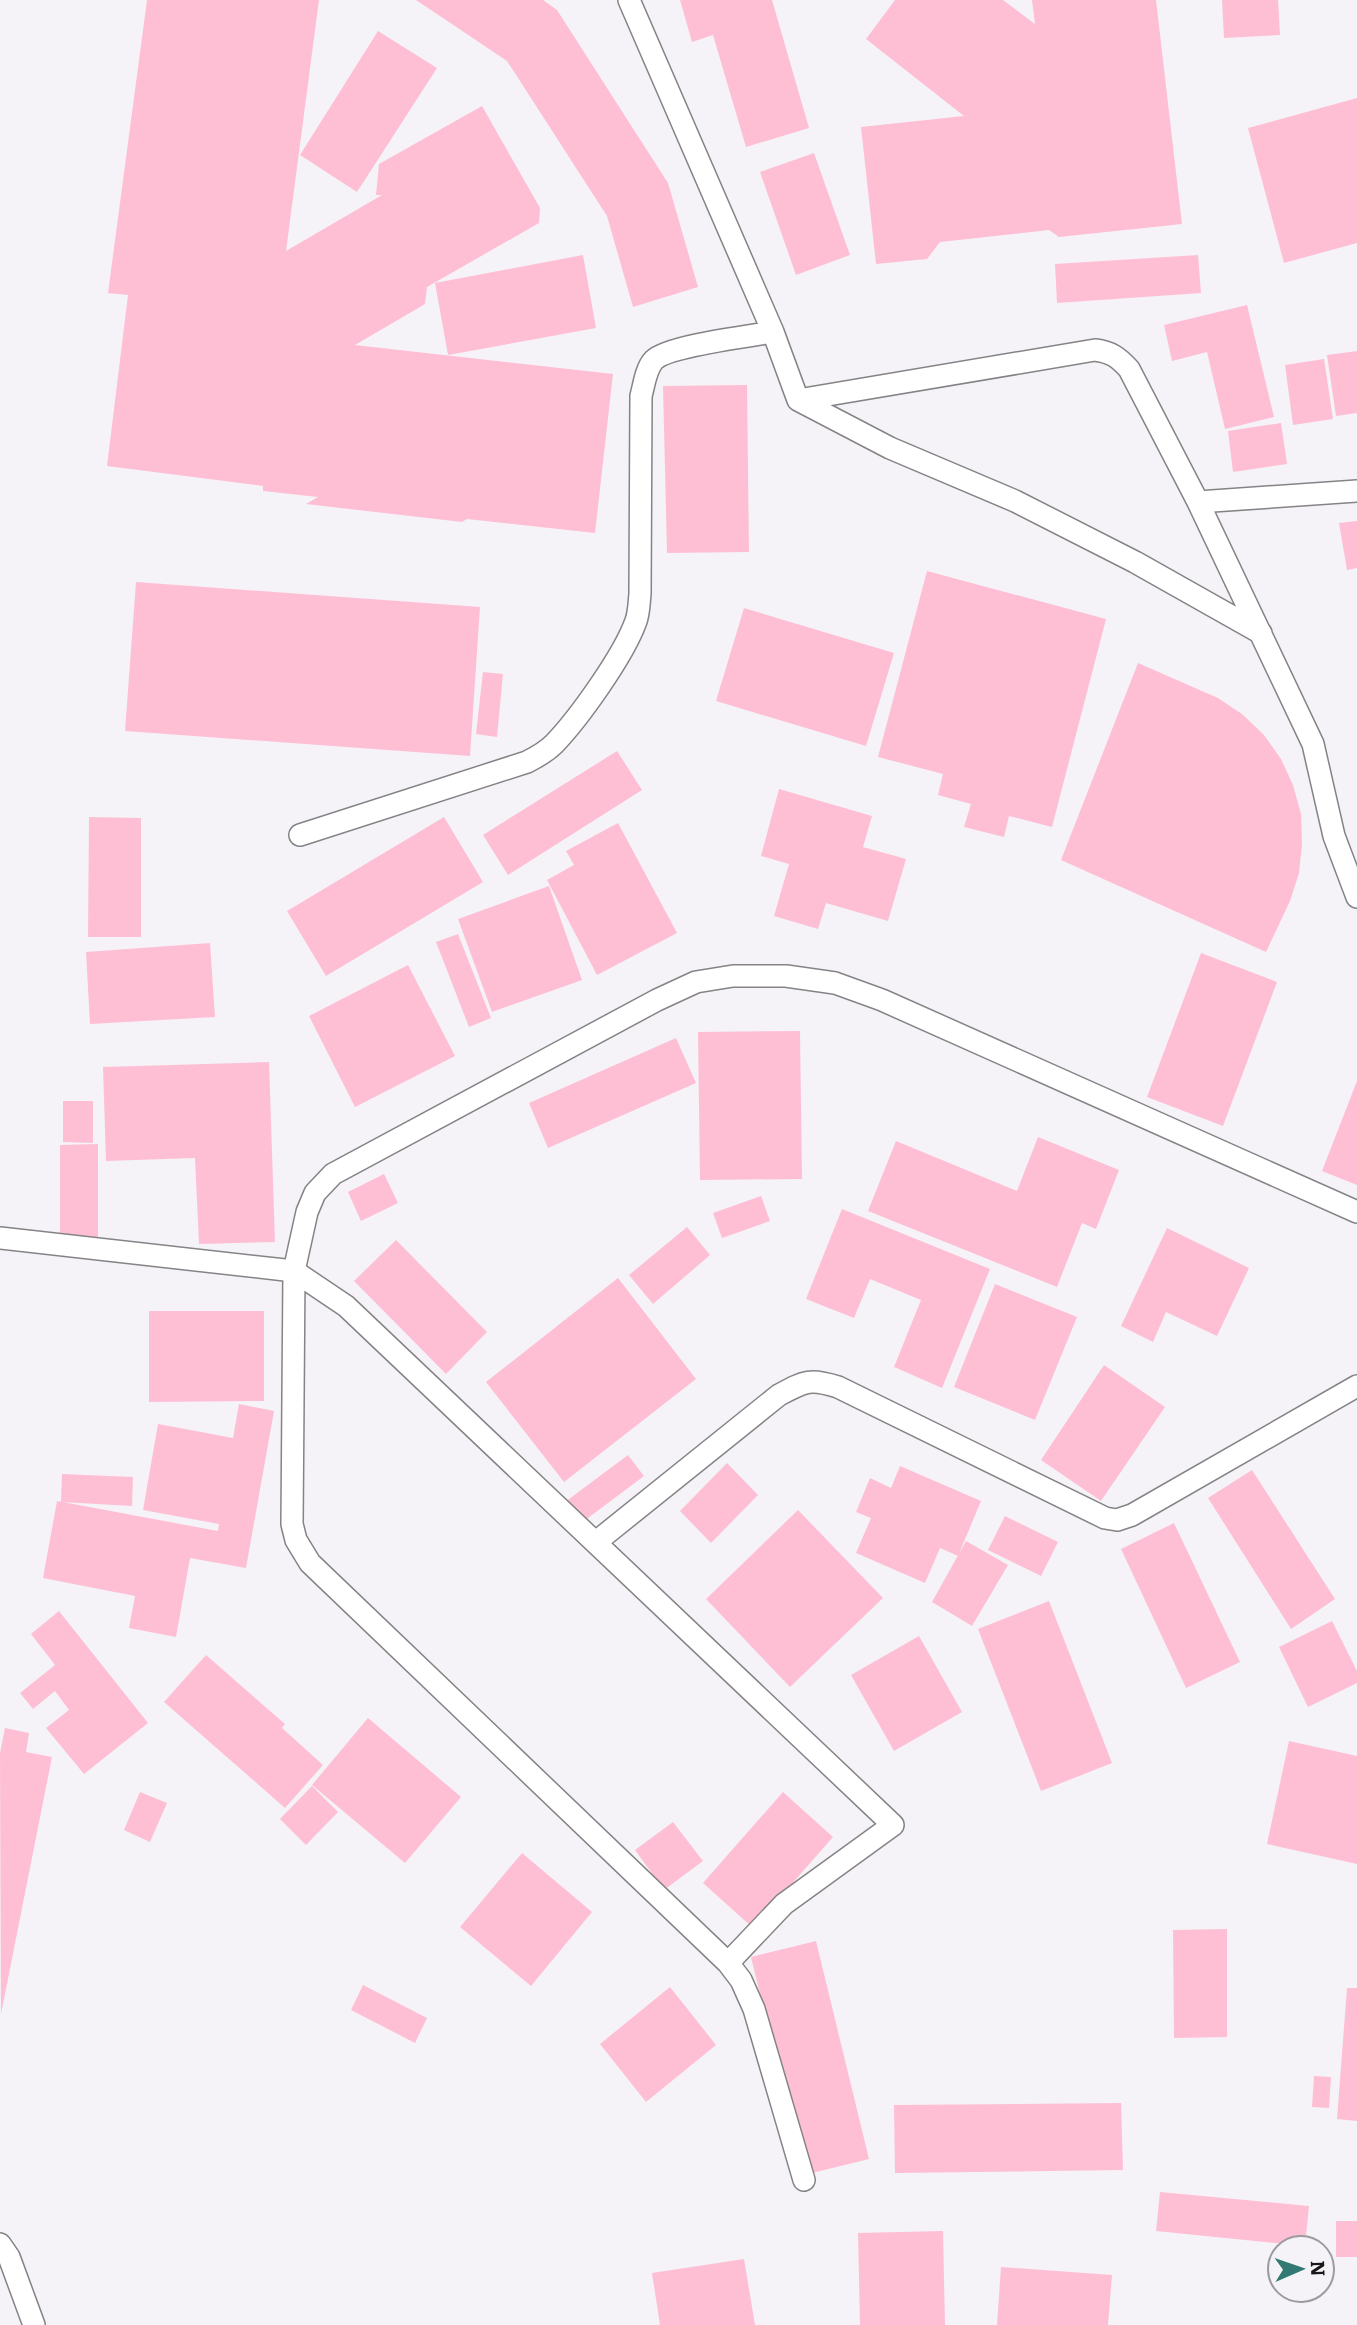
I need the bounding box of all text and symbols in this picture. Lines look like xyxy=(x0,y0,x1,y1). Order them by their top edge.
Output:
north arrow xyxy=(1266,2234,1336,2304)
text: N xyxy=(1305,2260,1333,2277)

